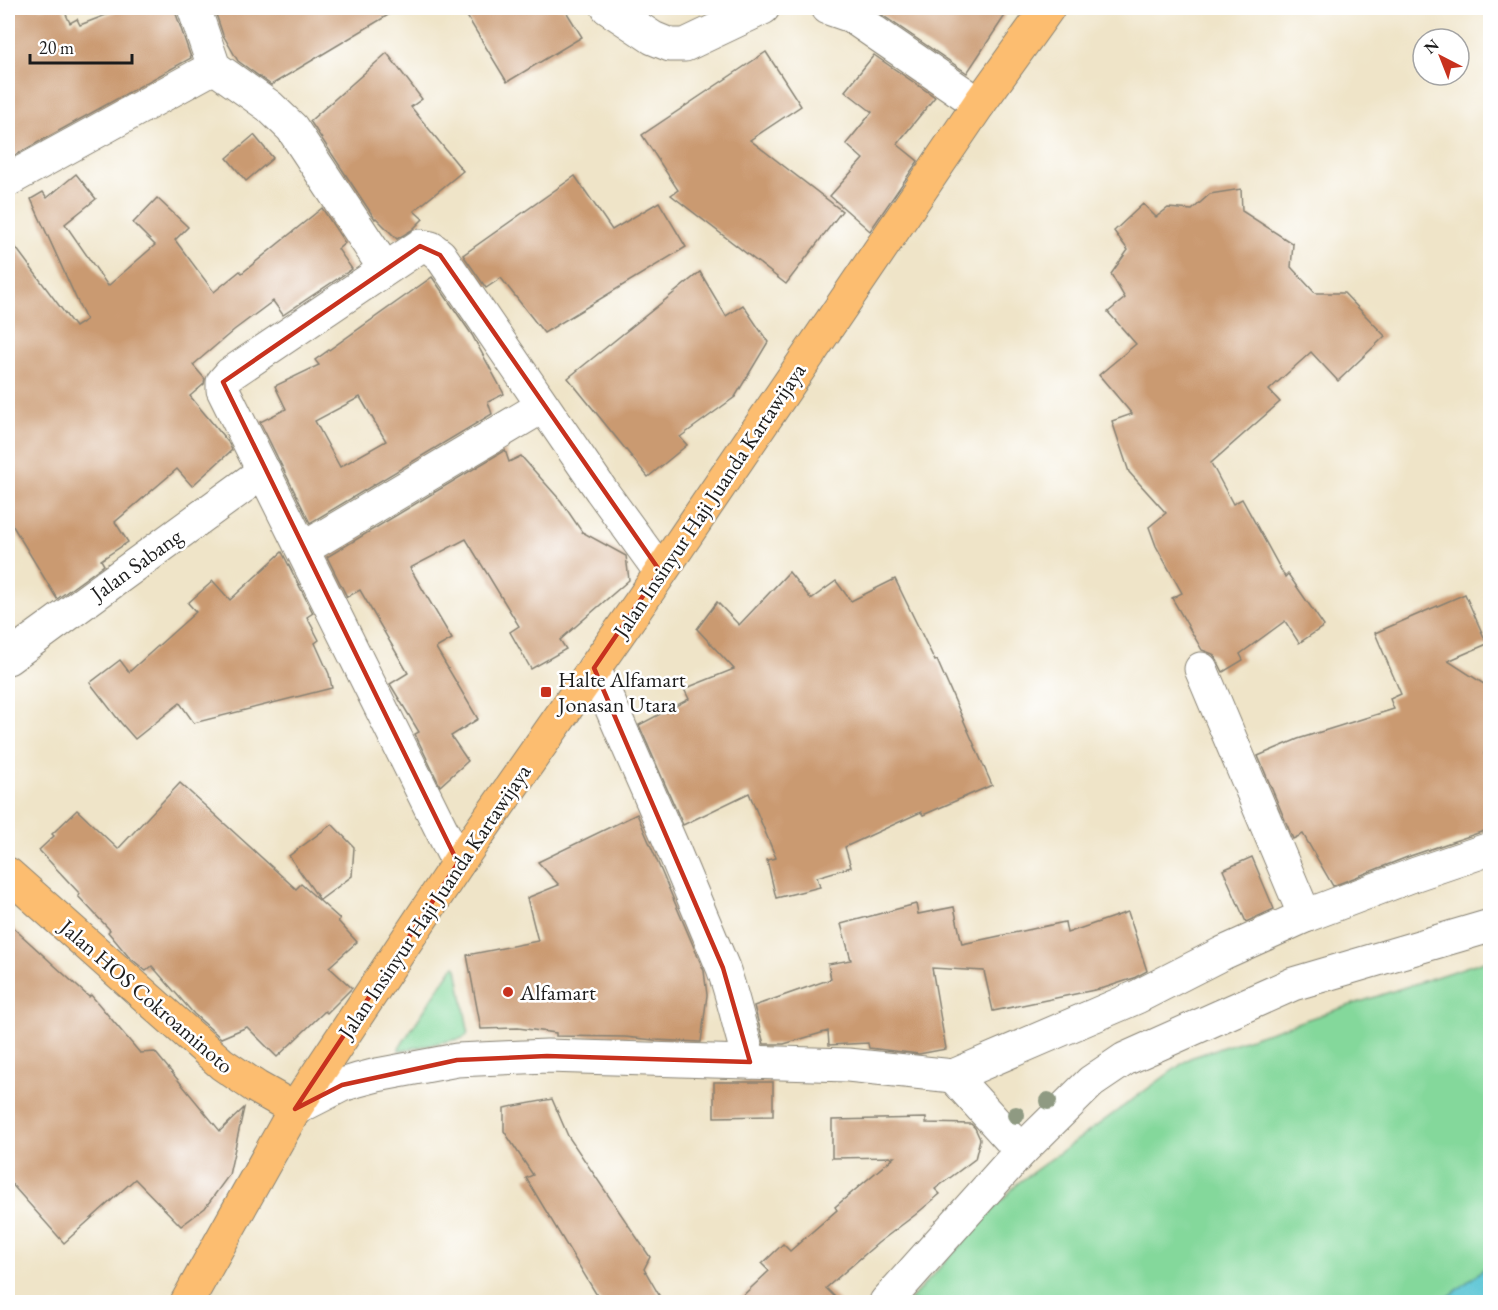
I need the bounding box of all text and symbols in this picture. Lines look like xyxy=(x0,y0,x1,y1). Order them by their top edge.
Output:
scale bar xyxy=(30,27,132,65)
north arrow xyxy=(1411,27,1471,87)
text: N xyxy=(1419,34,1443,58)
text: 20 m xyxy=(39,36,74,59)
street label: Jalan Insinyur Haji Juanda Kartawijaya xyxy=(605,357,812,645)
street label: Jalan Sabang xyxy=(83,521,188,609)
place label: Halte Alfamart Jonasan Utara xyxy=(556,665,686,719)
marker: Halte Alfamart Jonasan Utara xyxy=(539,685,553,699)
street label: Jalan Insinyur Haji Juanda Kartawijaya xyxy=(330,758,537,1046)
street label: Jalan HOS Cokroaminoto xyxy=(52,911,240,1080)
place label: Alfamart xyxy=(519,978,596,1007)
marker: Alfamart xyxy=(501,985,515,999)

